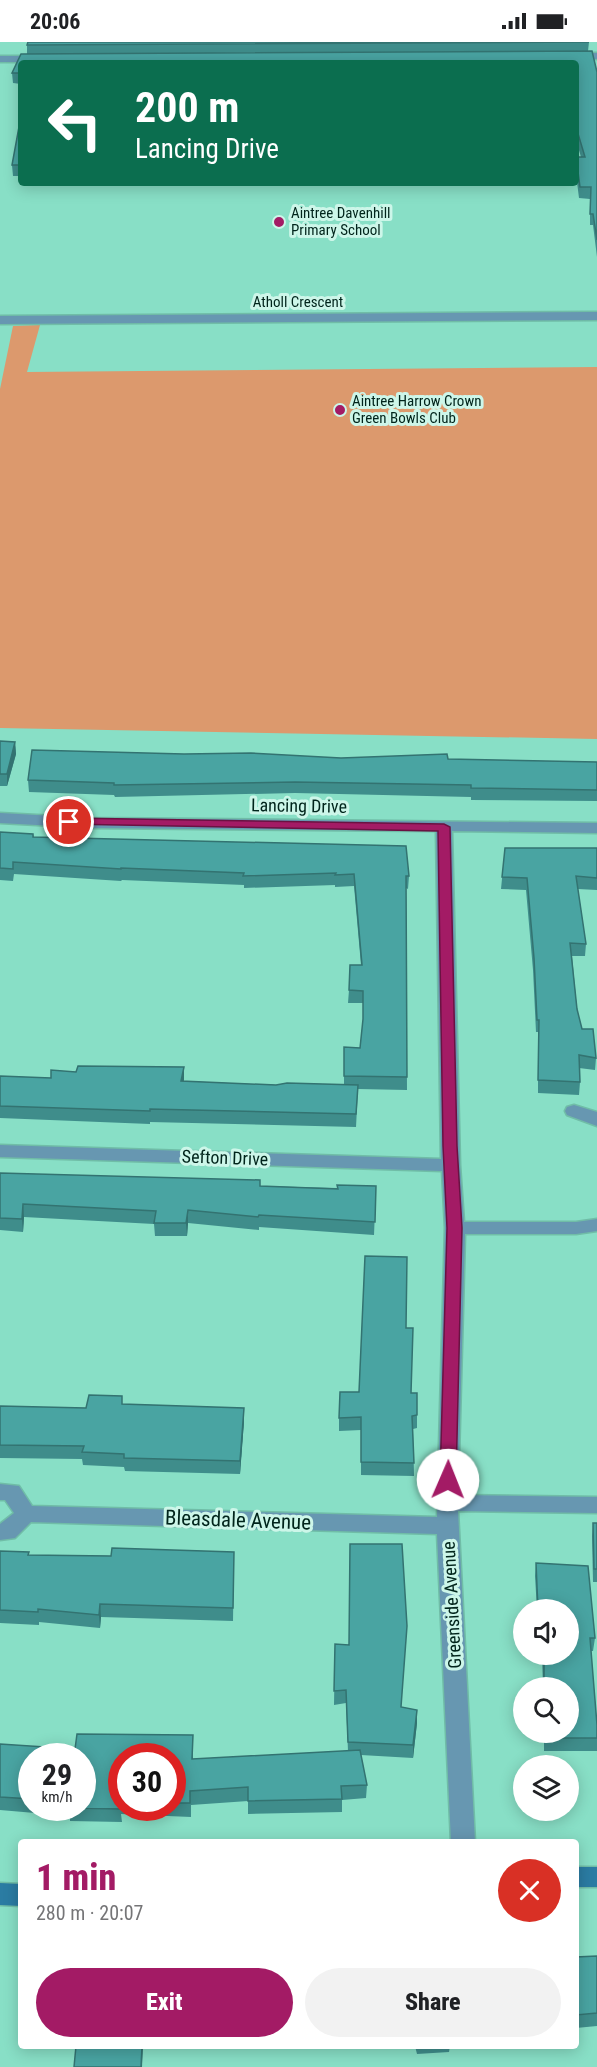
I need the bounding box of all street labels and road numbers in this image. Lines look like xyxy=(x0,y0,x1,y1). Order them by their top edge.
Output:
street label: Atholl Crescent xyxy=(253,293,343,311)
street label: Lancing Drive xyxy=(251,794,347,817)
street label: Sefton Drive xyxy=(181,1145,269,1170)
street label: Bleasdale Avenue xyxy=(165,1505,312,1535)
street label: Greenside Avenue xyxy=(438,1541,465,1669)

